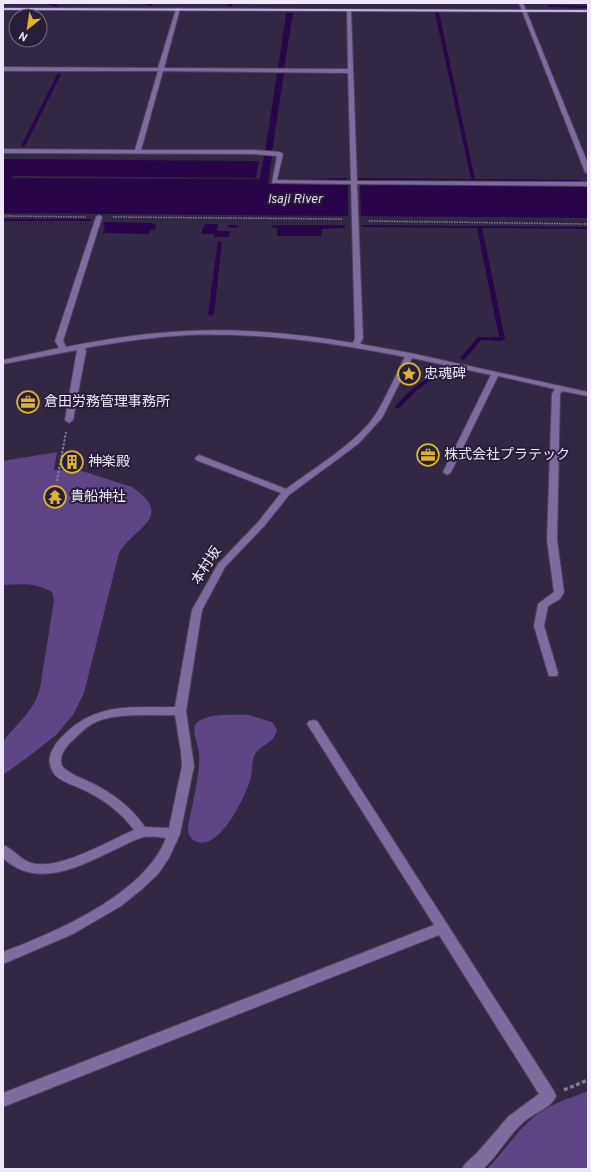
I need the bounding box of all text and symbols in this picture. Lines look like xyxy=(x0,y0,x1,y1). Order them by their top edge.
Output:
north arrow xyxy=(8,8,48,48)
text: N xyxy=(17,28,30,44)
water label: Isaji River xyxy=(267,192,324,208)
place icon: 忠魂碑 xyxy=(396,361,422,387)
place label: 忠魂碑 xyxy=(424,366,466,383)
office icon: 倉田労務管理事務所 xyxy=(15,389,41,415)
place label: 倉田労務管理事務所 xyxy=(44,394,170,411)
office icon: 株式会社プラテック xyxy=(415,442,441,468)
place label: 株式会社プラテック xyxy=(444,447,570,464)
building icon: 神楽殿 xyxy=(59,449,85,475)
place label: 神楽殿 xyxy=(88,454,130,471)
temple icon: 貴船神社 xyxy=(42,484,68,510)
place label: 貴船神社 xyxy=(70,489,126,506)
street label: 本村坂 xyxy=(188,543,226,588)

